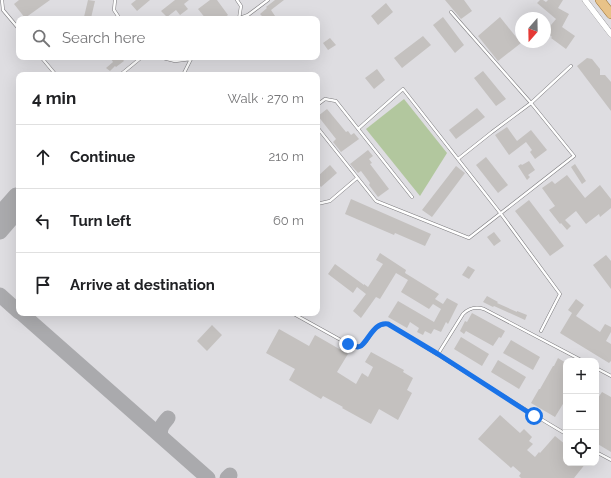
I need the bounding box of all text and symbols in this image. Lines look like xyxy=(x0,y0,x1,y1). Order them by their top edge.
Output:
north arrow xyxy=(515,12,551,48)
search box xyxy=(16,16,320,60)
icon: search xyxy=(30,27,52,49)
text: Search here xyxy=(62,29,145,47)
text: 4 min xyxy=(32,88,76,108)
text: Walk · 270 m xyxy=(228,91,304,106)
icon: ahead xyxy=(32,146,54,168)
text: Continue xyxy=(70,148,135,166)
text: 210 m xyxy=(268,149,304,164)
icon: left xyxy=(32,210,54,232)
text: Turn left xyxy=(70,212,131,230)
text: 60 m xyxy=(273,213,304,228)
icon: arrive xyxy=(32,274,54,296)
text: Arrive at destination xyxy=(70,276,215,294)
route end xyxy=(339,335,357,353)
map controls xyxy=(563,358,599,466)
button: + xyxy=(563,358,599,394)
button: − xyxy=(563,394,599,430)
route start xyxy=(525,407,543,425)
button: locate xyxy=(563,430,599,466)

